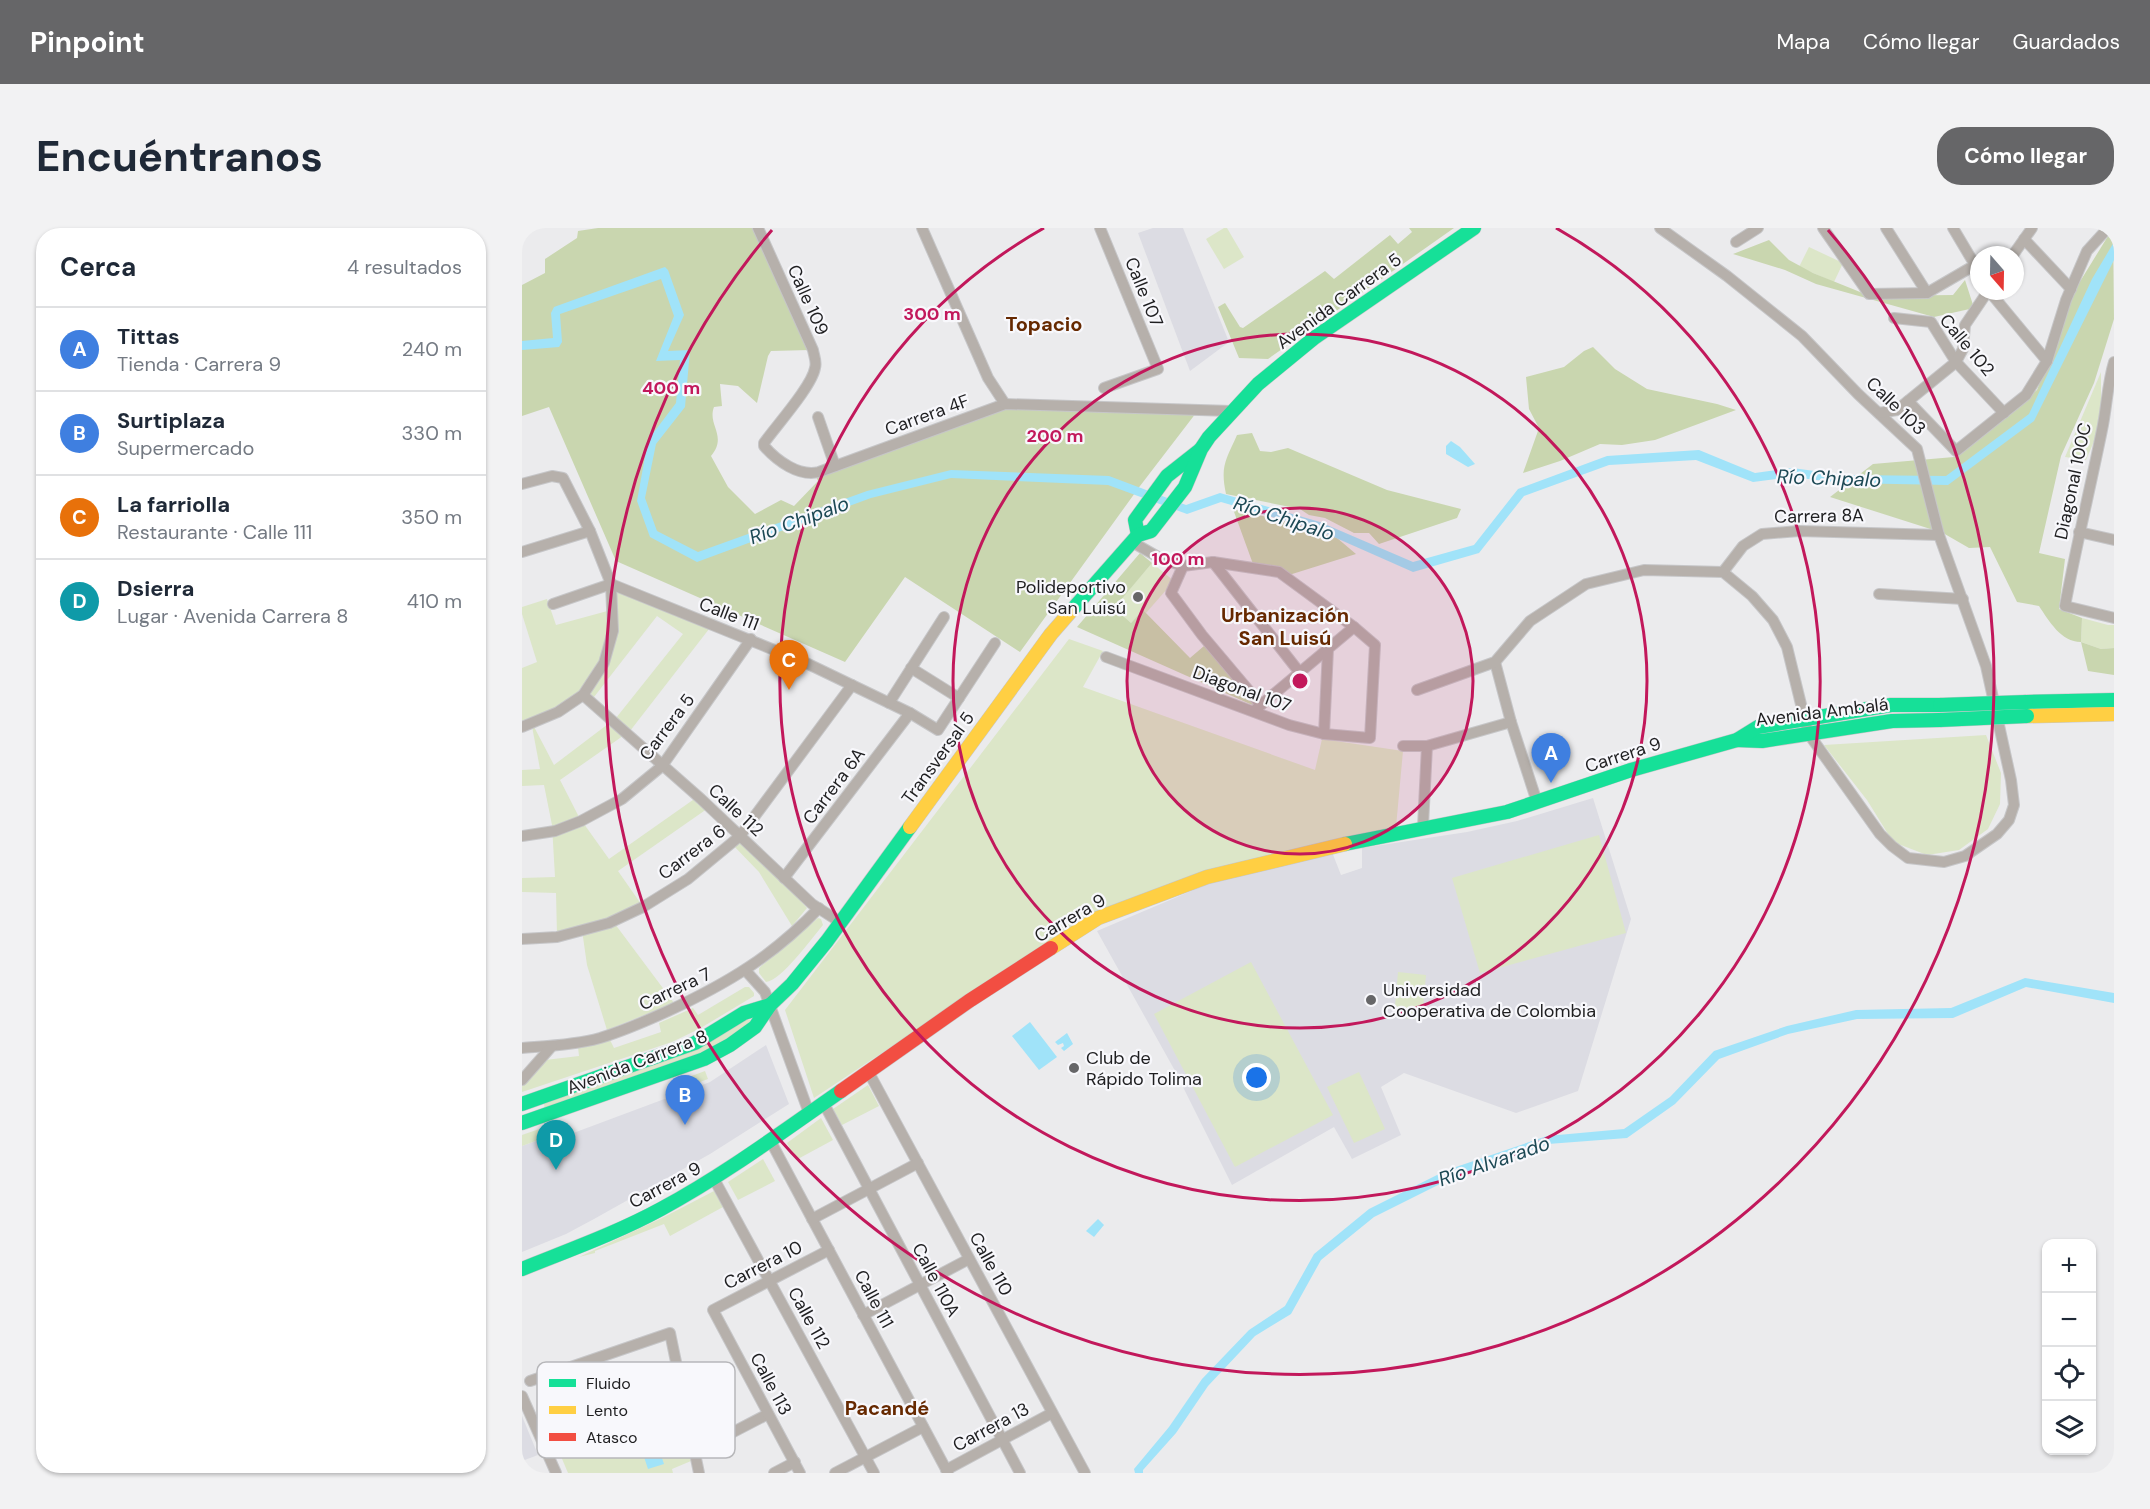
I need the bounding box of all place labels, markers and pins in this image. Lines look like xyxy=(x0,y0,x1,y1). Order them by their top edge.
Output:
place label: Polideportivo San Luisú xyxy=(1016,575,1126,620)
marker: Polideportivo San Luisú xyxy=(1131,590,1145,604)
pin: C xyxy=(770,640,808,690)
centre of rings xyxy=(1290,671,1310,691)
pin: A xyxy=(1532,734,1570,783)
place label: Universidad Cooperativa de Colombia xyxy=(1383,978,1596,1023)
marker: Universidad Cooperativa de Colombia xyxy=(1364,993,1378,1007)
place label: Club de Rápido Tolima xyxy=(1086,1046,1202,1091)
marker: Club de Rápido Tolima xyxy=(1067,1061,1081,1075)
pin: B xyxy=(666,1076,704,1125)
pin: D xyxy=(537,1120,576,1170)

